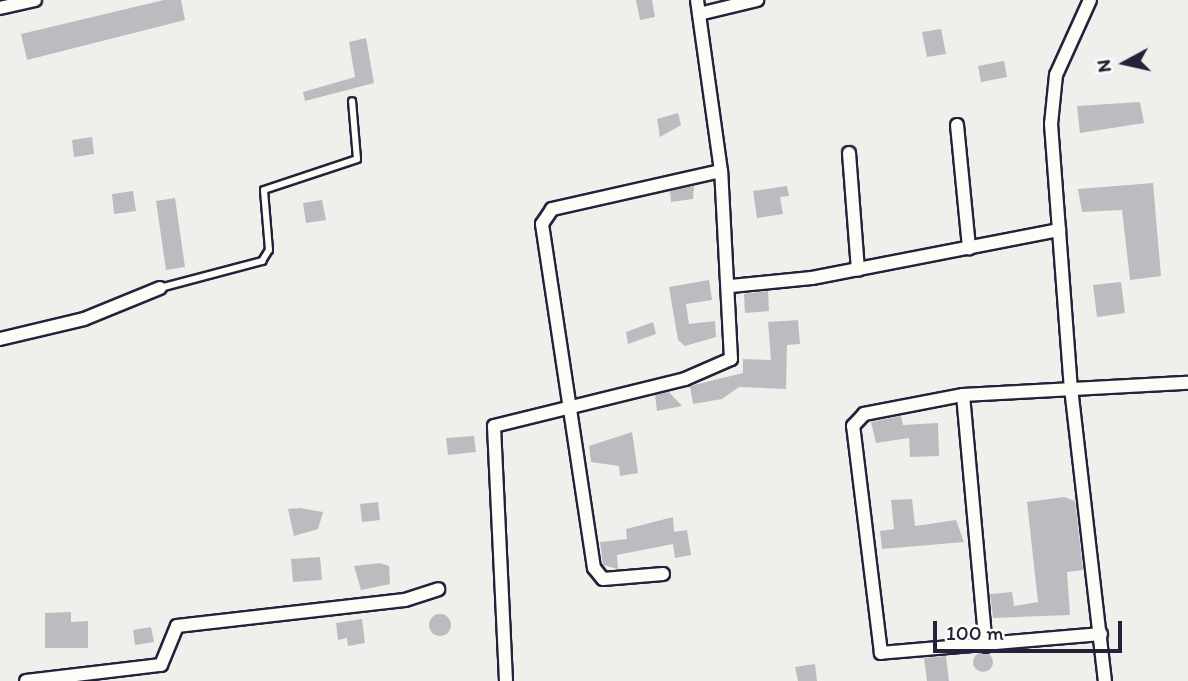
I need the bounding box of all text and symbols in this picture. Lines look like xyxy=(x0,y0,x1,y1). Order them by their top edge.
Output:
north arrow xyxy=(1090,28,1160,98)
text: N xyxy=(1091,58,1116,74)
scale bar xyxy=(936,608,1125,652)
text: 100 m xyxy=(946,620,1004,645)

